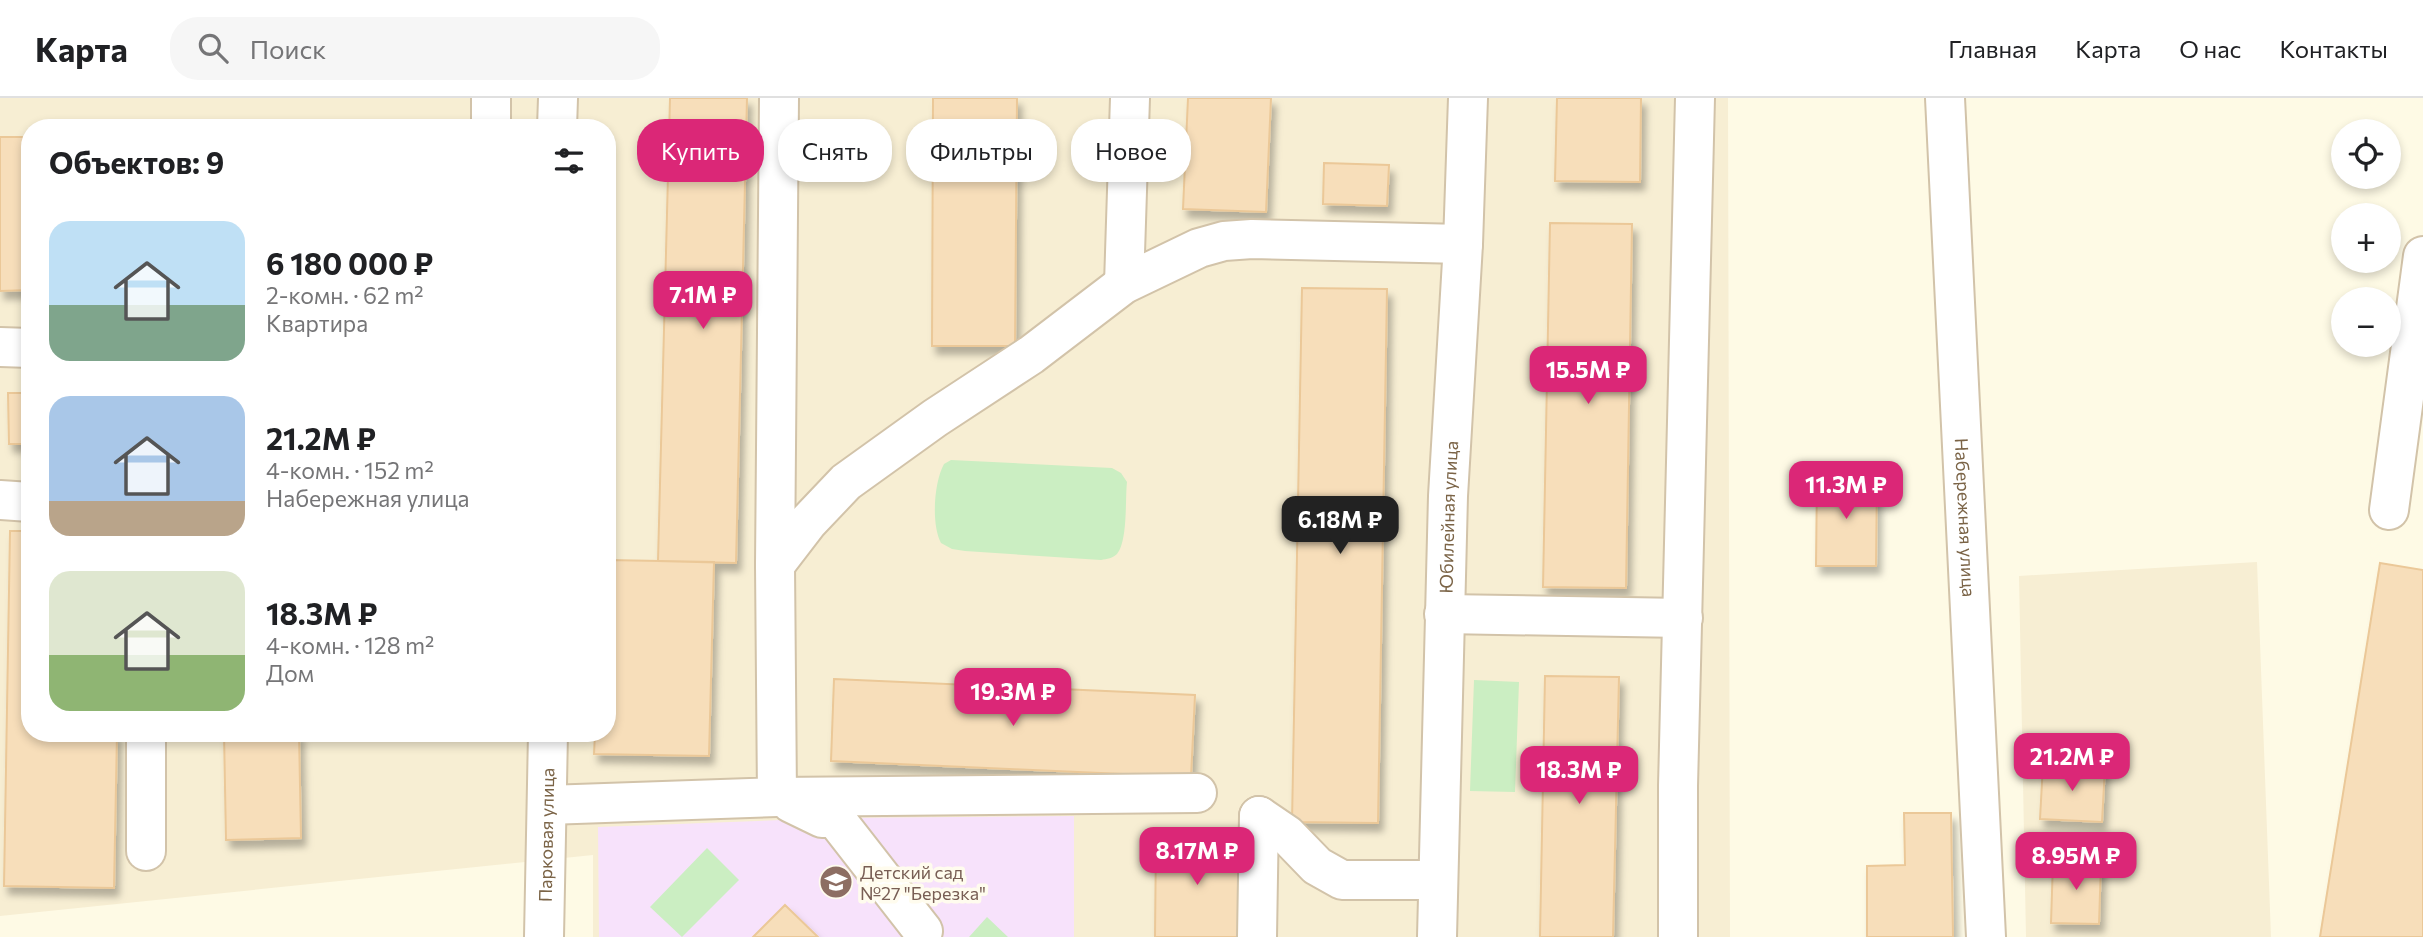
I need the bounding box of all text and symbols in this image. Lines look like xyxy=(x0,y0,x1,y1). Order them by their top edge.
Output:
search box xyxy=(170,17,660,80)
text: Карта xyxy=(35,28,128,69)
icon: search xyxy=(194,29,232,67)
text: Поиск xyxy=(250,33,326,64)
text: Главная xyxy=(1948,34,2037,63)
text: Карта xyxy=(2075,34,2141,63)
text: О нас xyxy=(2179,34,2241,63)
text: Контакты xyxy=(2279,34,2388,63)
chip: Купить xyxy=(637,119,764,182)
chip: Снять xyxy=(778,119,892,182)
chip: Фильтры xyxy=(906,119,1057,182)
chip: Новое xyxy=(1071,119,1191,182)
map controls xyxy=(2331,119,2401,357)
button: locate xyxy=(2331,119,2401,189)
icon: filters xyxy=(550,142,588,180)
text: Объектов: 9 xyxy=(49,143,224,180)
button: + xyxy=(2331,203,2401,273)
text: 6 180 000 ₽ xyxy=(266,244,433,281)
icon: home xyxy=(105,249,189,333)
pin: 7.1M ₽ xyxy=(646,272,760,331)
text: 7.1M ₽ xyxy=(669,280,737,308)
text: 2-комн. · 62 m² xyxy=(266,281,423,309)
button: − xyxy=(2331,287,2401,357)
text: Квартира xyxy=(266,309,368,337)
pin: 15.5M ₽ xyxy=(1523,346,1653,406)
text: 15.5M ₽ xyxy=(1546,355,1630,383)
text: 21.2M ₽ xyxy=(266,419,376,456)
icon: home xyxy=(105,424,189,508)
street label: Набережная улица xyxy=(1951,437,1980,598)
street label: Юбилейная улица xyxy=(1435,440,1462,594)
text: 4-комн. · 152 m² xyxy=(266,456,434,484)
pin: 11.3M ₽ xyxy=(1781,462,1911,521)
text: 11.3M ₽ xyxy=(1805,470,1887,498)
text: Набережная улица xyxy=(266,484,470,512)
pin: 6.18M ₽ xyxy=(1275,496,1405,556)
text: 6.18M ₽ xyxy=(1298,505,1382,533)
text: 18.3M ₽ xyxy=(266,594,378,631)
icon: home xyxy=(105,599,189,683)
text: 4-комн. · 128 m² xyxy=(266,631,434,659)
text: Дом xyxy=(266,659,314,687)
pin: 19.3M ₽ xyxy=(948,668,1078,728)
text: 19.3M ₽ xyxy=(970,677,1056,705)
pin: 21.2M ₽ xyxy=(2007,734,2137,793)
text: 21.2M ₽ xyxy=(2030,742,2114,770)
pin: 18.3M ₽ xyxy=(1514,746,1644,806)
text: 18.3M ₽ xyxy=(1536,755,1622,783)
street label: Парковая улица xyxy=(534,768,558,902)
pin: 8.17M ₽ xyxy=(1132,828,1262,887)
pin: 8.95M ₽ xyxy=(2011,832,2141,892)
text: 8.17M ₽ xyxy=(1155,836,1239,864)
text: 8.95M ₽ xyxy=(2032,841,2121,869)
place label: Детский сад №27 "Березка" xyxy=(860,861,986,904)
school or university icon: Детский сад №27 "Березка" xyxy=(817,863,855,901)

